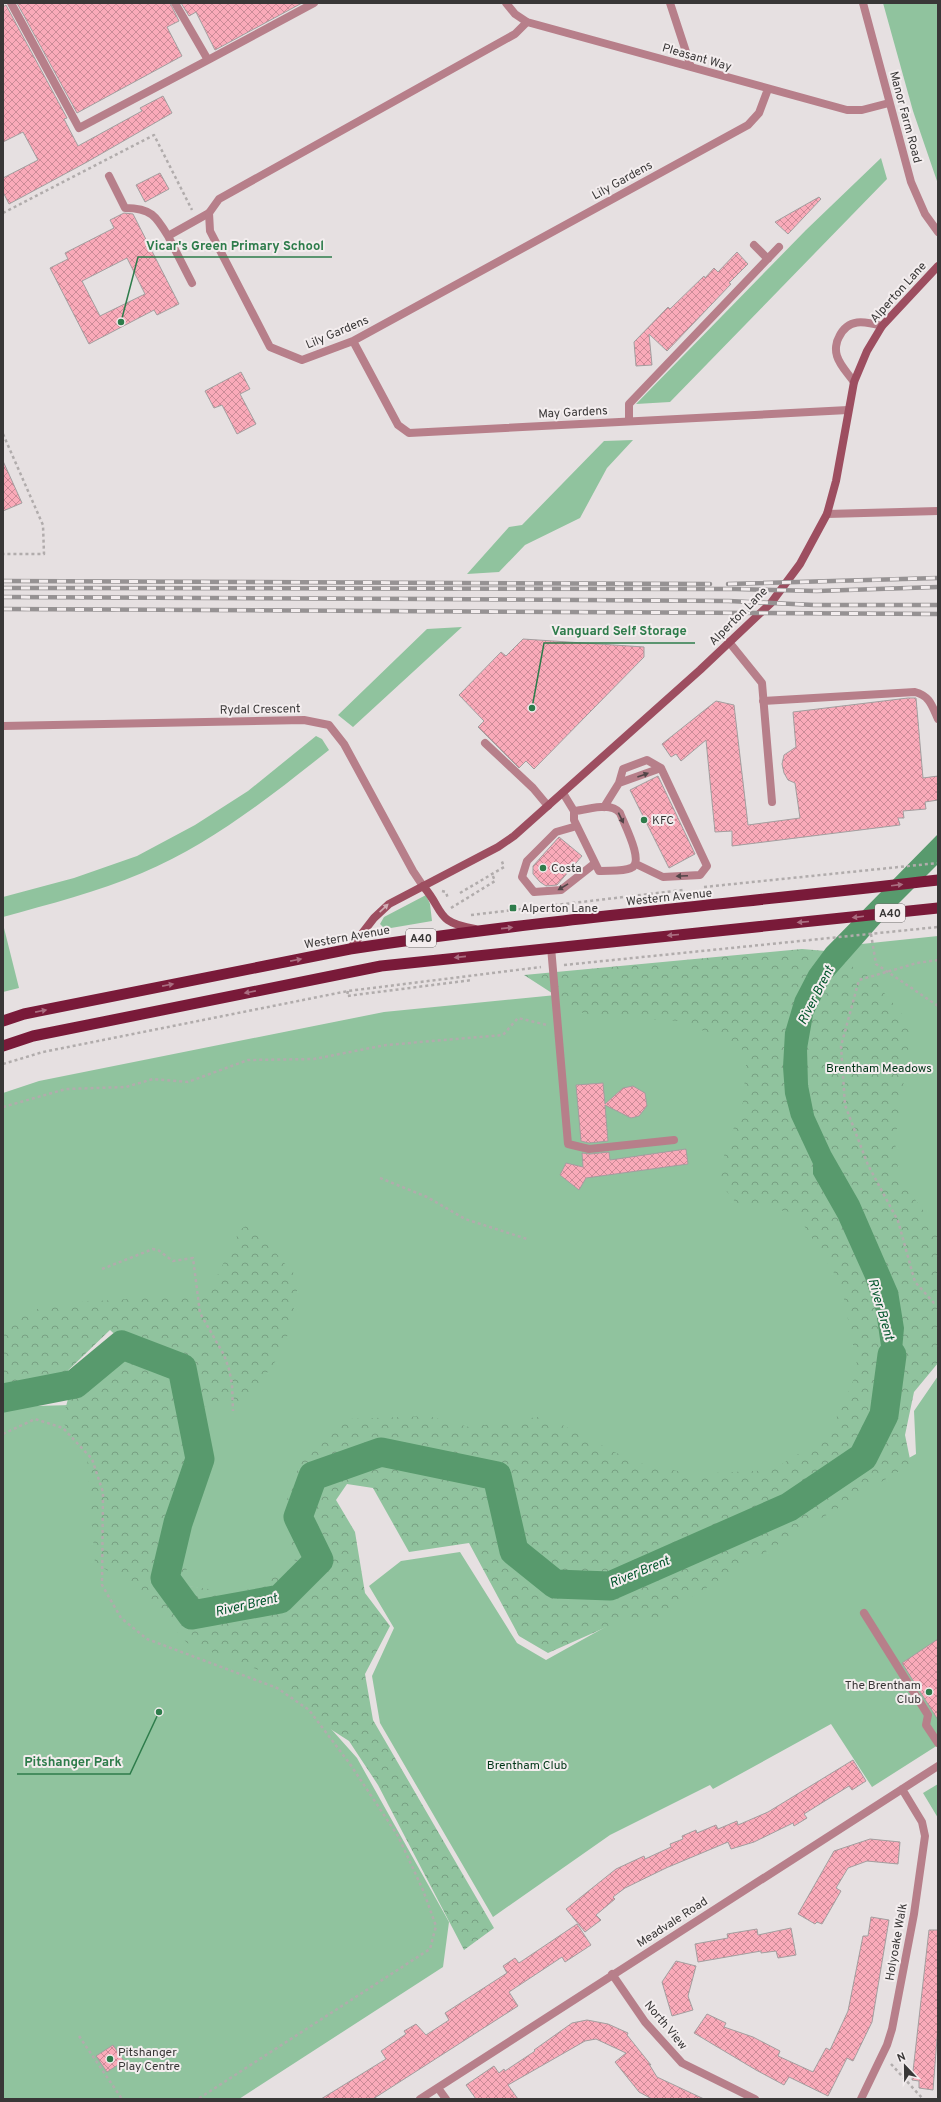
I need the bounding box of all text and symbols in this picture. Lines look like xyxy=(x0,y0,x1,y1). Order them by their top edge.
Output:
street label: Pleasant Way xyxy=(660,40,733,76)
street label: Manor Farm Road xyxy=(885,70,925,165)
street label: Lily Gardens xyxy=(589,158,656,204)
callout: Vicar's Green Primary School xyxy=(138,232,332,257)
text: Vicar's Green Primary School xyxy=(146,239,324,255)
street label: Alperton Lane xyxy=(867,259,930,327)
street label: Lily Gardens xyxy=(303,312,371,353)
street label: May Gardens xyxy=(538,403,608,423)
street label: Alperton Lane xyxy=(706,584,772,650)
callout: Vanguard Self Storage xyxy=(544,618,695,643)
text: Vanguard Self Storage xyxy=(551,624,687,640)
street label: Rydal Crescent xyxy=(219,701,301,719)
one-way arrow xyxy=(637,771,649,777)
one-way arrow xyxy=(618,812,624,823)
place label: KFC xyxy=(652,813,674,829)
marker: KFC xyxy=(639,815,649,825)
place label: Costa xyxy=(551,861,582,877)
marker: Costa xyxy=(538,863,548,873)
one-way arrow xyxy=(675,873,688,879)
one-way arrow xyxy=(891,881,903,888)
one-way arrow xyxy=(557,883,569,890)
street label: Western Avenue xyxy=(625,886,713,910)
place label: Alperton Lane xyxy=(521,901,598,917)
marker: Alperton Lane xyxy=(508,903,518,913)
one-way arrow xyxy=(379,904,389,913)
road number: A40 xyxy=(875,904,905,922)
one-way arrow xyxy=(851,914,864,920)
one-way arrow xyxy=(797,919,809,926)
street label: Western Avenue xyxy=(303,923,391,953)
one-way arrow xyxy=(501,924,513,931)
road number: A40 xyxy=(406,929,436,947)
one-way arrow xyxy=(667,931,679,938)
one-way arrow xyxy=(454,954,467,960)
one-way arrow xyxy=(289,956,302,962)
water label: River Brent xyxy=(795,963,839,1028)
one-way arrow xyxy=(162,982,174,988)
one-way arrow xyxy=(243,990,256,996)
one-way arrow xyxy=(35,1008,47,1014)
park label: Brentham Meadows xyxy=(826,1061,932,1077)
water label: River Brent xyxy=(864,1277,897,1344)
water label: River Brent xyxy=(607,1553,673,1592)
water label: River Brent xyxy=(214,1591,281,1621)
place label: The Brentham Club xyxy=(845,1678,921,1708)
marker: The Brentham Club xyxy=(924,1687,934,1697)
callout: Pitshanger Park xyxy=(17,1749,130,1774)
text: Pitshanger Park xyxy=(24,1755,122,1771)
park label: Brentham Club xyxy=(487,1758,567,1774)
street label: Meadvale Road xyxy=(634,1894,711,1952)
street label: Holyoake Walk xyxy=(882,1902,912,1982)
street label: North View xyxy=(640,1998,691,2054)
place label: Pitshanger Play Centre xyxy=(118,2045,180,2075)
north arrow xyxy=(885,2046,925,2086)
text: N xyxy=(895,2050,908,2066)
marker: Pitshanger Play Centre xyxy=(105,2054,115,2064)

